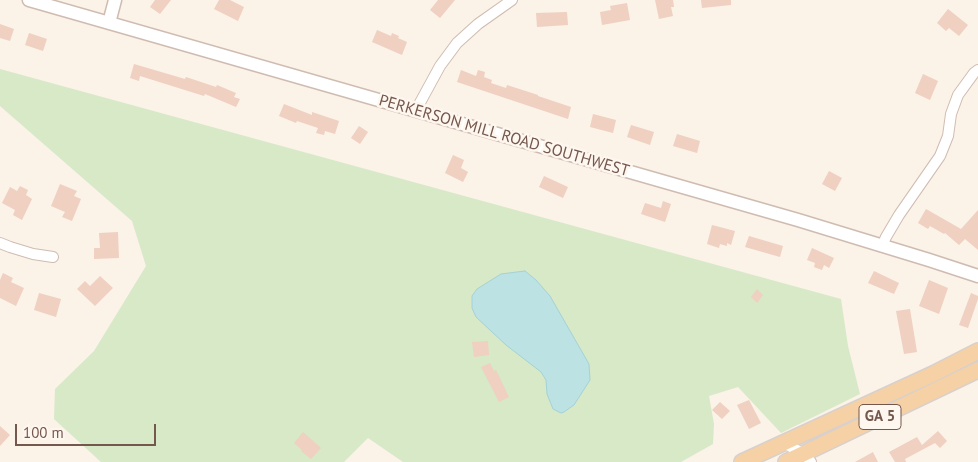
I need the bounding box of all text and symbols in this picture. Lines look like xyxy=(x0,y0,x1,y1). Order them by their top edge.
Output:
street label: PERKERSON MILL ROAD SOUTHWEST xyxy=(377,91,631,181)
road number: GA 5 xyxy=(859,404,901,430)
scale bar xyxy=(18,414,159,446)
text: 100 m xyxy=(23,423,64,442)

